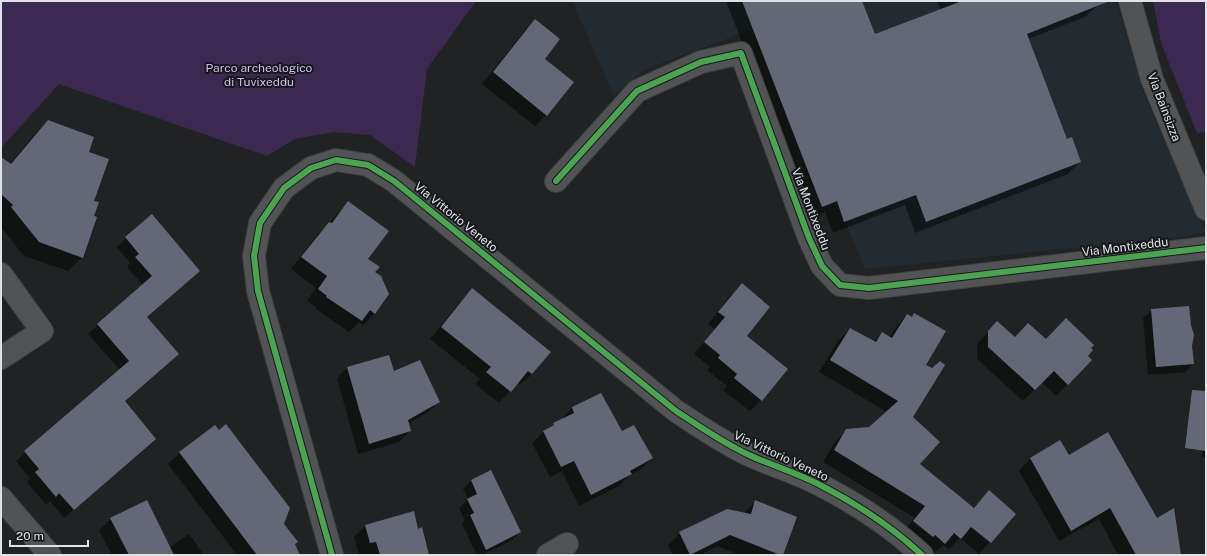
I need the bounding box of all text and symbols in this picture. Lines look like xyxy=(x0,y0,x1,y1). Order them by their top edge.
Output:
park label: Parco archeologico di Tuvixeddu xyxy=(206,61,313,89)
street label: Via Bainsizza xyxy=(1144,71,1184,143)
street label: Via Montixeddu xyxy=(789,166,833,252)
street label: Via Vittorio Veneto xyxy=(412,179,501,255)
street label: Via Montixeddu xyxy=(1081,235,1169,259)
street label: Via Vittorio Veneto xyxy=(731,428,831,484)
scale bar xyxy=(10,522,88,548)
text: 20 m xyxy=(16,529,44,543)

